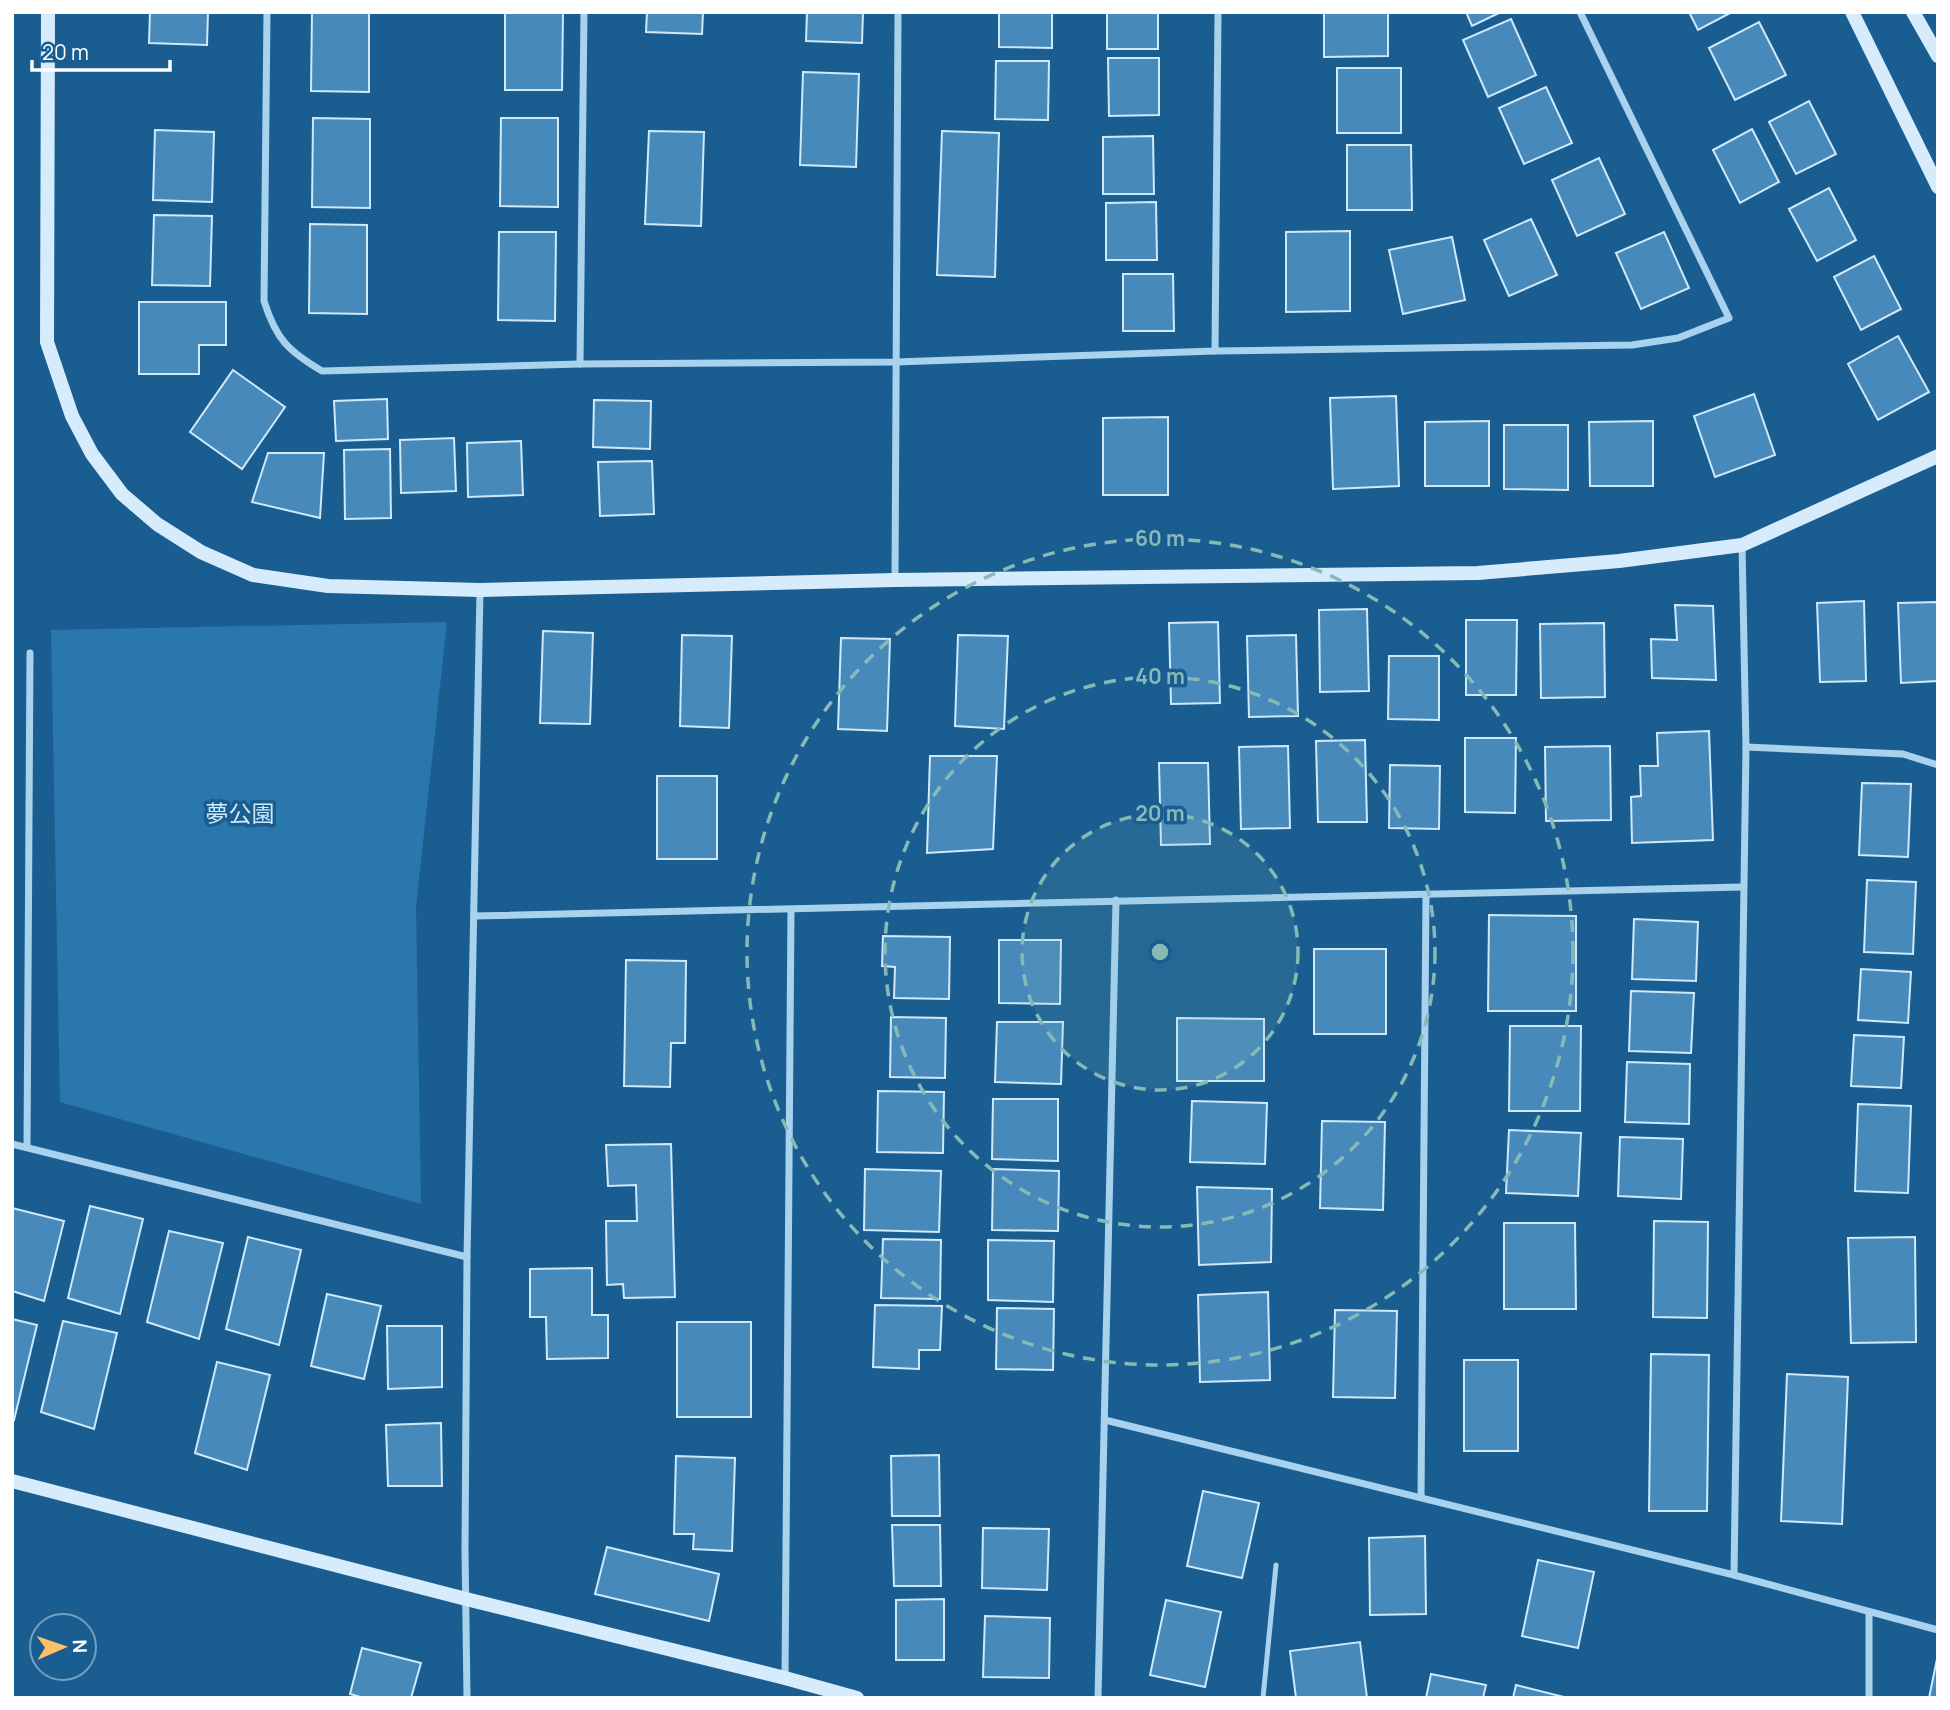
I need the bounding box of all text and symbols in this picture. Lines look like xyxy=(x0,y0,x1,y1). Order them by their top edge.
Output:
scale bar xyxy=(32,28,170,72)
text: 20 m xyxy=(42,38,89,66)
text: 60 m xyxy=(1135,524,1185,552)
text: 40 m xyxy=(1135,662,1185,690)
park label: 夢公園 xyxy=(206,797,275,829)
text: 20 m xyxy=(1135,799,1185,827)
centre of rings xyxy=(1148,940,1172,964)
north arrow xyxy=(28,1612,98,1682)
text: N xyxy=(67,1639,93,1654)

